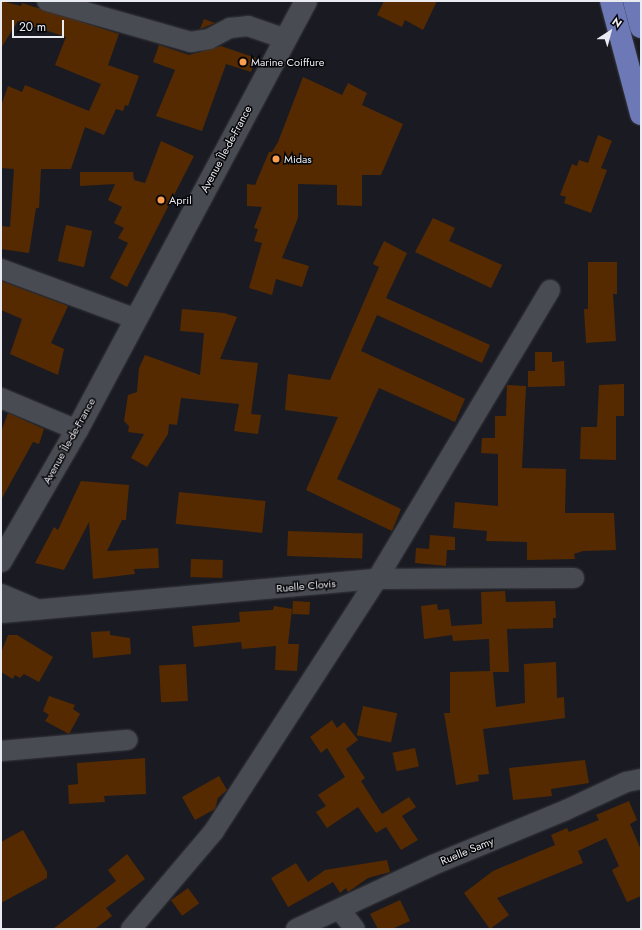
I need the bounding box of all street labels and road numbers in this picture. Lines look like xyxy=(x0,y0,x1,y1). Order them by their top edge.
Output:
street label: Avenue Île-de-France xyxy=(198,103,254,195)
street label: Avenue Île-de-France xyxy=(40,396,98,486)
street label: Ruelle Clovis xyxy=(276,577,336,595)
street label: Ruelle Samy xyxy=(438,834,496,868)

